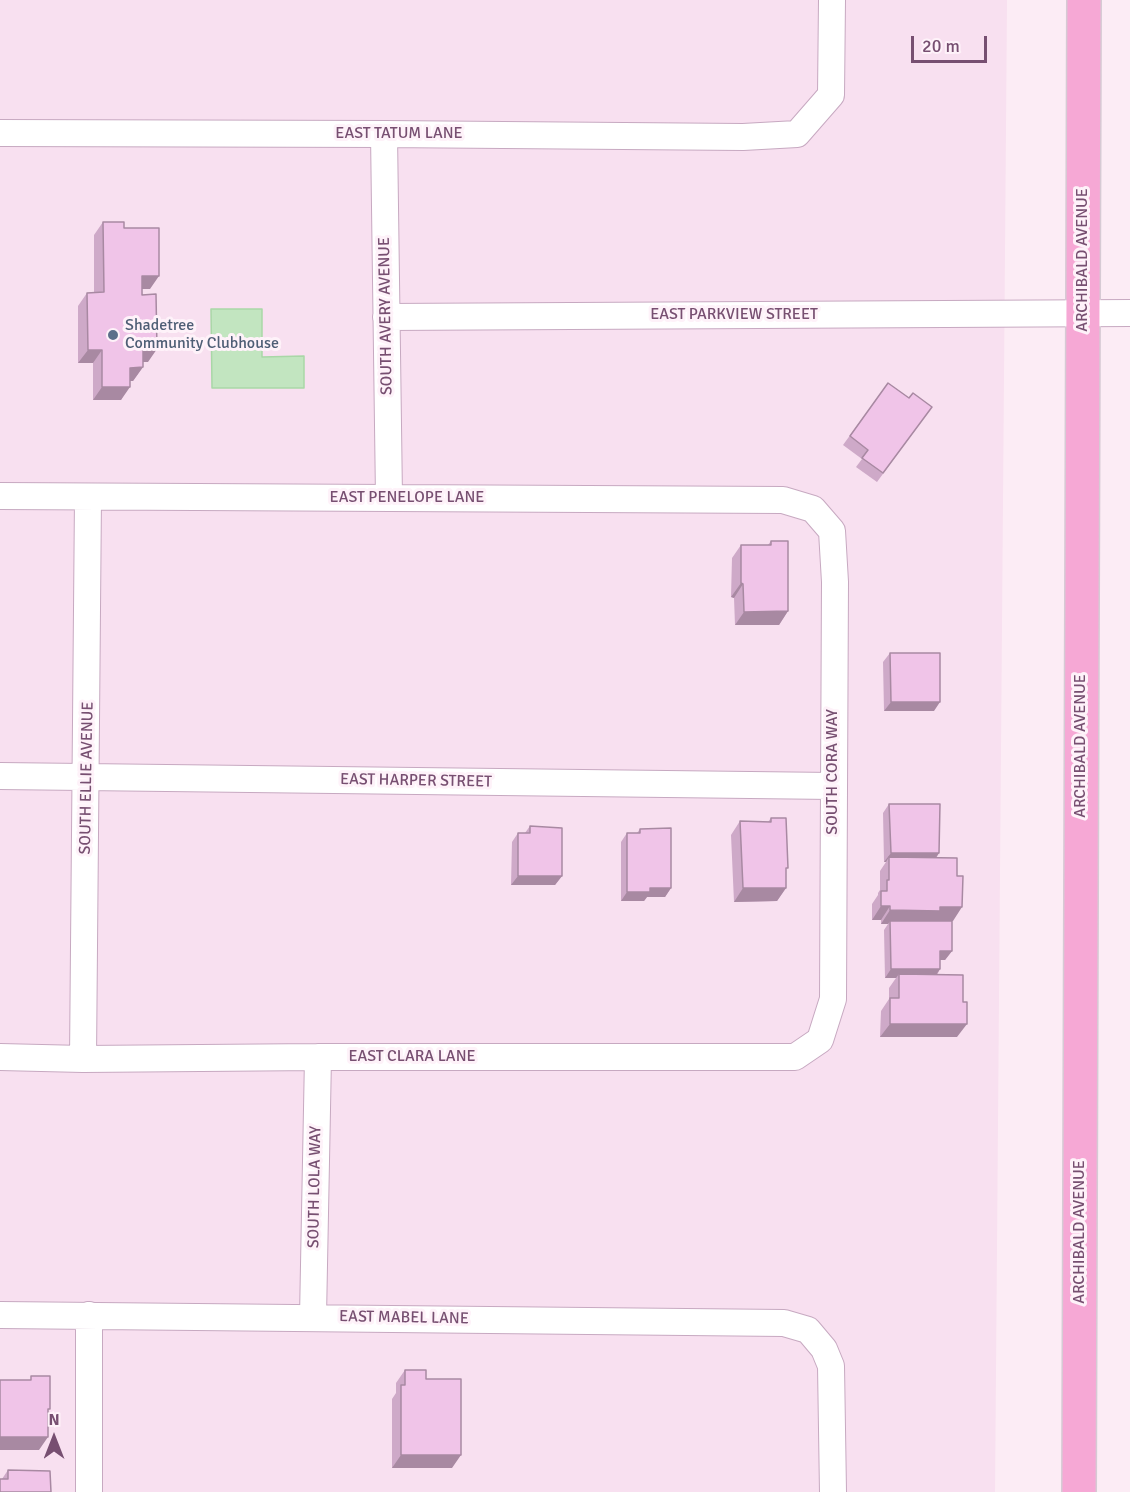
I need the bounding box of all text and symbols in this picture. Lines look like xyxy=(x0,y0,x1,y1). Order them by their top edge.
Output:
scale bar xyxy=(914,24,990,62)
text: 20 m xyxy=(922,35,960,57)
street label: EAST TATUM LANE xyxy=(335,124,463,144)
street label: ARCHIBALD AVENUE xyxy=(1073,188,1093,332)
street label: SOUTH AVERY AVENUE xyxy=(375,237,397,395)
street label: EAST PARKVIEW STREET xyxy=(650,305,818,325)
place label: Shadetree Community Clubhouse xyxy=(125,316,279,354)
marker: Shadetree Community Clubhouse xyxy=(106,328,120,342)
street label: EAST PENELOPE LANE xyxy=(330,488,484,508)
street label: ARCHIBALD AVENUE xyxy=(1071,674,1091,818)
street label: SOUTH ELLIE AVENUE xyxy=(76,701,98,855)
street label: SOUTH CORA WAY xyxy=(823,709,843,835)
street label: EAST HARPER STREET xyxy=(340,770,492,792)
street label: EAST CLARA LANE xyxy=(348,1047,476,1067)
street label: SOUTH LOLA WAY xyxy=(304,1126,326,1248)
street label: ARCHIBALD AVENUE xyxy=(1070,1160,1090,1304)
street label: EAST MABEL LANE xyxy=(339,1307,469,1329)
north arrow xyxy=(24,1408,84,1468)
text: N xyxy=(48,1410,60,1430)

